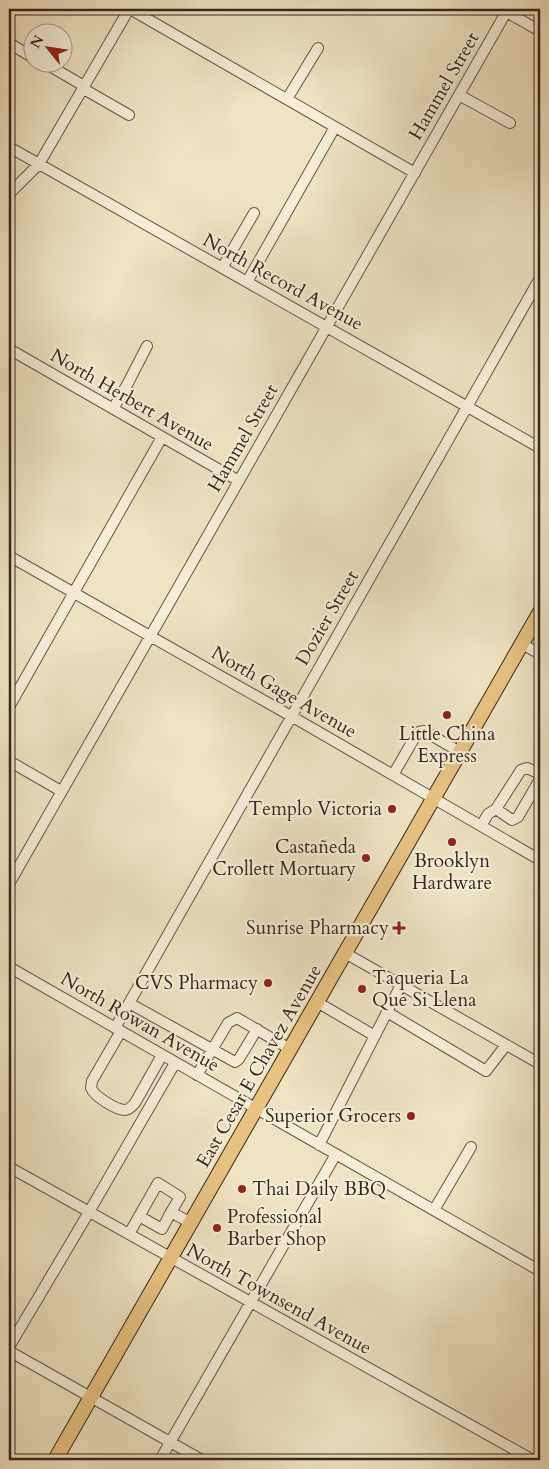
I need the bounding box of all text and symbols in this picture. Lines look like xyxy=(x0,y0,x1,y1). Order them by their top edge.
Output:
north arrow xyxy=(22,22,72,72)
street label: Hammel Street xyxy=(403,27,485,145)
text: N xyxy=(26,32,48,52)
street label: North Record Avenue xyxy=(198,227,368,337)
street label: North Herbert Avenue xyxy=(45,343,219,457)
street label: Hammel Street xyxy=(202,379,284,497)
street label: Dozier Street xyxy=(289,566,365,670)
street label: North Gage Avenue xyxy=(206,640,362,744)
marker: Little China Express xyxy=(441,709,453,721)
place label: Little China Express xyxy=(399,721,495,769)
place label: Templo Victoria xyxy=(248,796,382,822)
marker: Templo Victoria xyxy=(386,803,398,815)
place label: Castañeda Crollett Mortuary xyxy=(212,834,356,882)
marker: Brooklyn Hardware xyxy=(446,836,458,848)
place label: Brooklyn Hardware xyxy=(412,848,492,896)
marker: Castañeda Crollett Mortuary xyxy=(360,852,372,864)
place label: Sunrise Pharmacy xyxy=(246,915,389,941)
marker: Sunrise Pharmacy xyxy=(393,922,405,934)
street label: East Cesar E Chavez Avenue xyxy=(190,960,328,1172)
place label: Taqueria La Que Si Llena xyxy=(372,965,476,1013)
street label: North Rowan Avenue xyxy=(56,966,224,1078)
place label: CVS Pharmacy xyxy=(135,970,258,996)
marker: CVS Pharmacy xyxy=(262,977,274,989)
marker: Taqueria La Que Si Llena xyxy=(356,983,368,995)
place label: Superior Grocers xyxy=(265,1103,401,1129)
marker: Superior Grocers xyxy=(405,1110,417,1122)
place label: Thai Daily BBQ xyxy=(252,1176,386,1202)
marker: Thai Daily BBQ xyxy=(236,1183,248,1195)
place label: Professional Barber Shop xyxy=(227,1204,326,1252)
marker: Professional Barber Shop xyxy=(211,1222,223,1234)
street label: North Townsend Avenue xyxy=(182,1237,376,1361)

